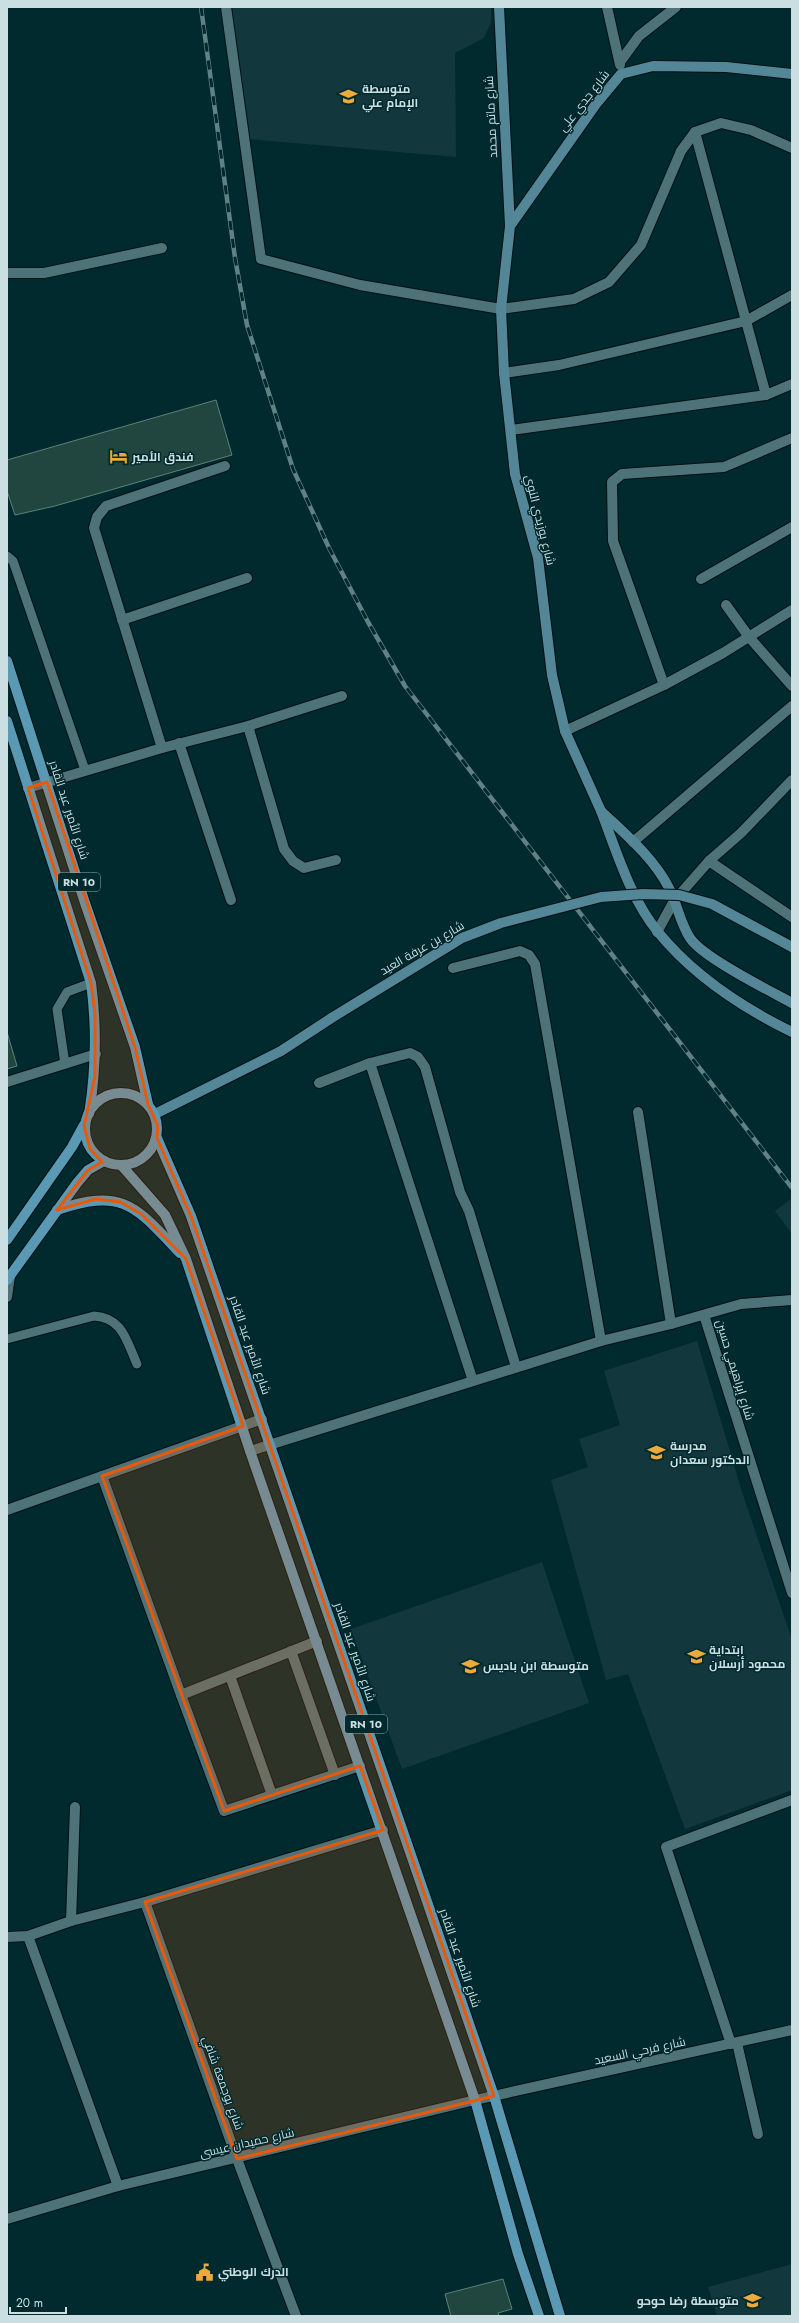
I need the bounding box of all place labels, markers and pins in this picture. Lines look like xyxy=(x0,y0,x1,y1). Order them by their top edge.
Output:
place label: متوسطة الإمام علي xyxy=(362,80,418,113)
school or university icon: متوسطة الإمام علي xyxy=(339,86,359,106)
hotel icon: فندق الأمير xyxy=(109,447,129,467)
place label: فندق الأمير xyxy=(131,448,194,466)
place label: مدرسة الدكتور سعدان xyxy=(670,1437,750,1469)
school or university icon: مدرسة الدكتور سعدان xyxy=(647,1443,667,1463)
place label: ابتداية محمود أرسلان xyxy=(709,1641,785,1673)
school or university icon: ابتداية محمود أرسلان xyxy=(686,1647,706,1667)
school or university icon: متوسطة ابن باديس xyxy=(460,1656,480,1676)
place label: متوسطة ابن باديس xyxy=(483,1657,589,1675)
public building icon: الدرك الوطني xyxy=(195,2262,215,2282)
place label: الدرك الوطني xyxy=(218,2263,289,2282)
school or university icon: متوسطة رضا حوحو xyxy=(742,2291,762,2311)
place label: متوسطة رضا حوحو xyxy=(637,2292,739,2310)

